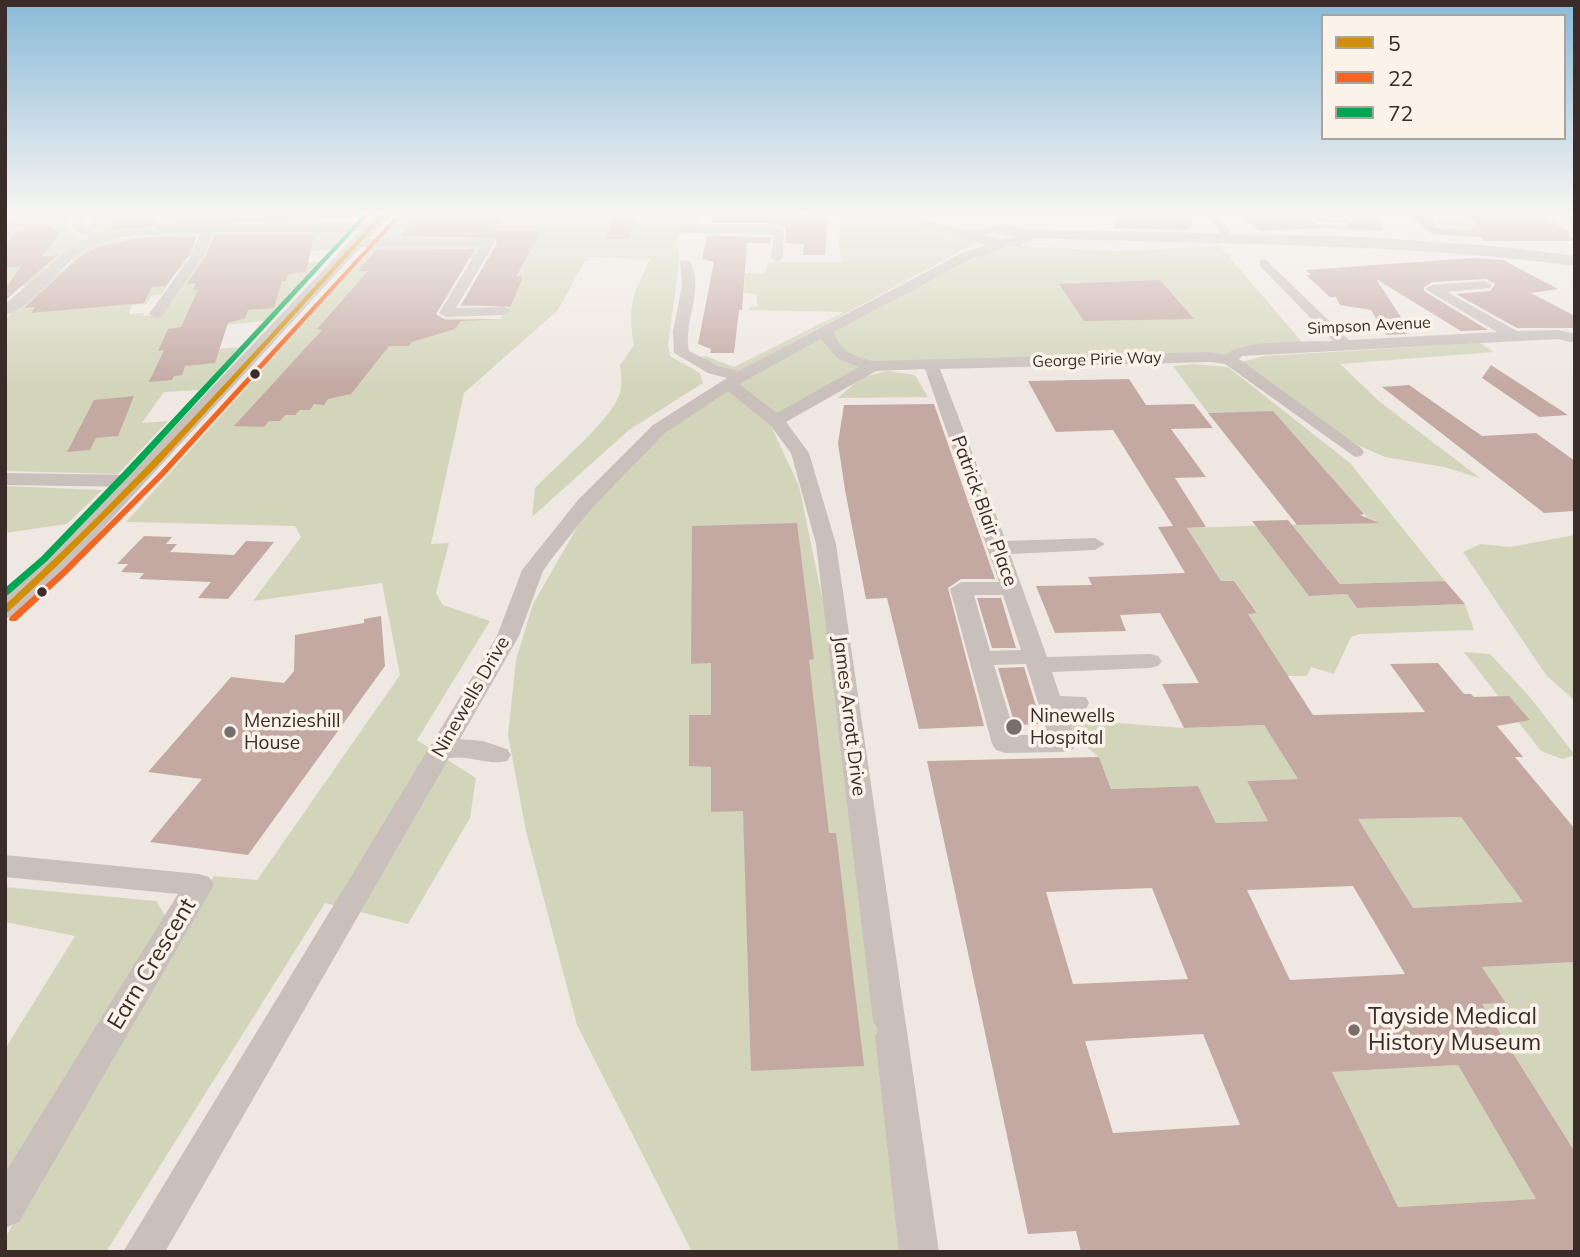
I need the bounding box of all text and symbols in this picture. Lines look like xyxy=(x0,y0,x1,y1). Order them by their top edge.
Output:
legend xyxy=(1321,14,1566,140)
text: 5 xyxy=(1388,30,1401,56)
text: 22 xyxy=(1388,65,1413,91)
text: 72 xyxy=(1388,100,1413,126)
street label: Simpson Avenue xyxy=(1307,313,1431,339)
street label: George Pirie Way xyxy=(1032,348,1162,372)
unlabelled marker xyxy=(248,367,262,381)
street label: Patrick Blair Place xyxy=(946,433,1022,589)
unlabelled marker xyxy=(35,585,49,599)
street label: Ninewells Drive xyxy=(427,632,515,762)
street label: James Arrott Drive xyxy=(828,635,870,797)
place label: Ninewells Hospital xyxy=(1030,705,1115,749)
place label: Menzieshill House xyxy=(244,710,341,754)
marker: Ninewells Hospital xyxy=(1004,717,1024,737)
marker: Menzieshill House xyxy=(222,724,238,740)
street label: Earn Crescent xyxy=(102,893,202,1035)
place label: Tayside Medical History Museum xyxy=(1368,1003,1541,1057)
marker: Tayside Medical History Museum xyxy=(1346,1022,1362,1038)

